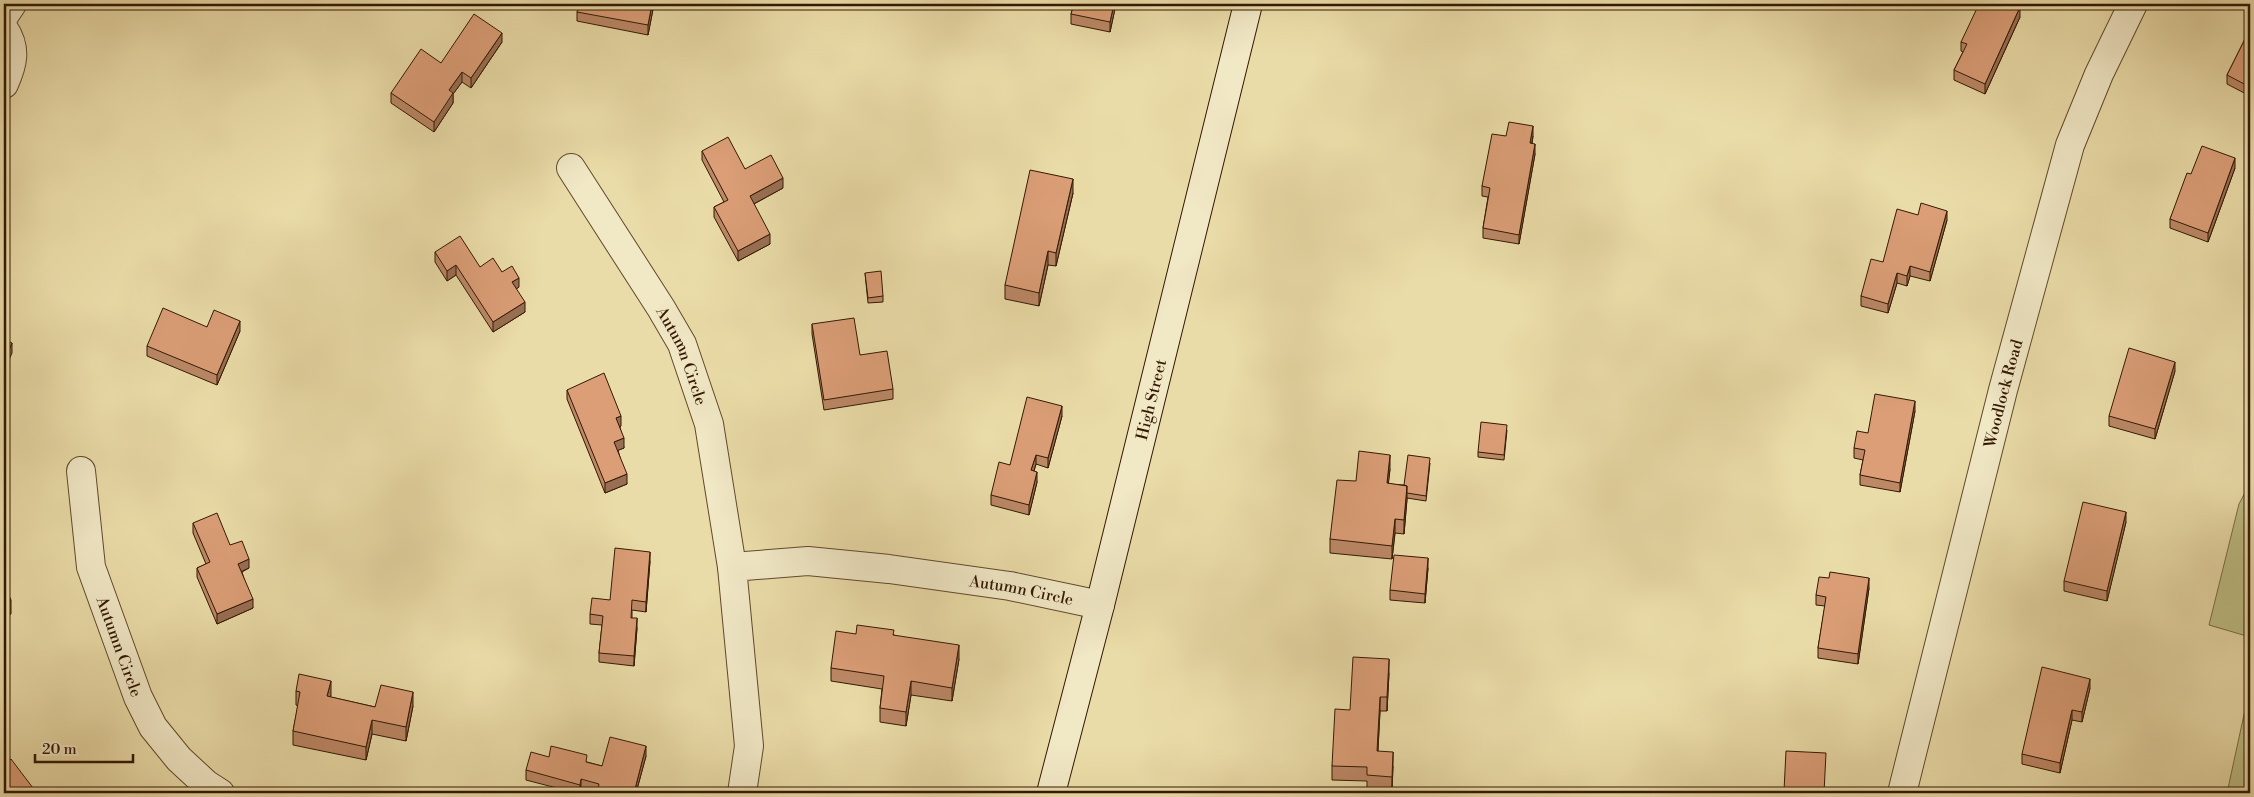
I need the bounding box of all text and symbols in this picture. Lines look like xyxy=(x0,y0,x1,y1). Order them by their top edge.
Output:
street label: Autumn Circle xyxy=(651,302,711,408)
street label: Woodlock Road xyxy=(1980,337,2027,451)
street label: High Street xyxy=(1132,357,1171,442)
street label: Autumn Circle xyxy=(967,571,1075,610)
street label: Autumn Circle xyxy=(91,593,146,700)
scale bar xyxy=(35,732,132,764)
text: 20 m xyxy=(42,740,77,759)

